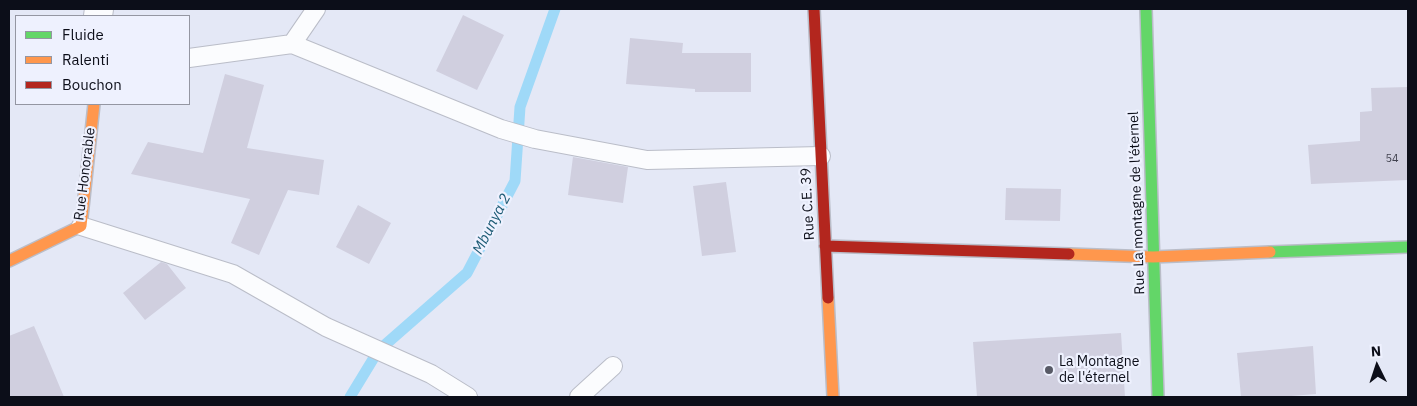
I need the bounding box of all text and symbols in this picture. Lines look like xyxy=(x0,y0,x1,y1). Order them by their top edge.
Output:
legend xyxy=(15,15,190,105)
text: Fluide xyxy=(62,25,104,44)
text: Ralenti xyxy=(62,50,109,69)
text: Bouchon xyxy=(62,75,122,94)
street label: Rue La montagne de l'éternel xyxy=(1125,111,1149,295)
street label: Rue Honorable xyxy=(71,127,99,221)
house number: 54 xyxy=(1385,152,1399,166)
street label: Rue C.E. 39 xyxy=(798,167,818,241)
water label: Mbunya 2 xyxy=(469,191,515,257)
north arrow xyxy=(1352,341,1402,391)
text: N xyxy=(1370,342,1382,360)
place label: La Montagne de l'éternel xyxy=(1059,354,1139,387)
marker: La Montagne de l'éternel xyxy=(1043,364,1055,376)

